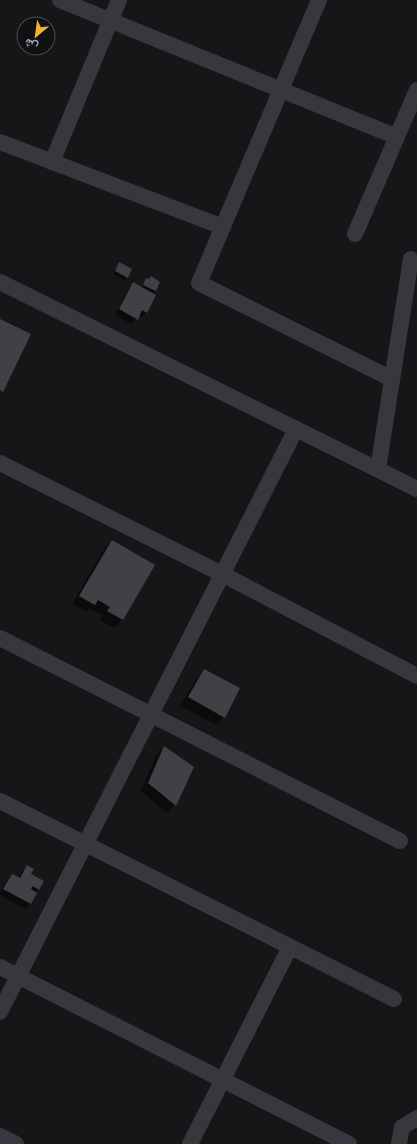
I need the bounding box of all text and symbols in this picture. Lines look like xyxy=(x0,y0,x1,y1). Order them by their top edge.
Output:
north arrow xyxy=(16,16,56,56)
text: ش xyxy=(22,35,40,53)

